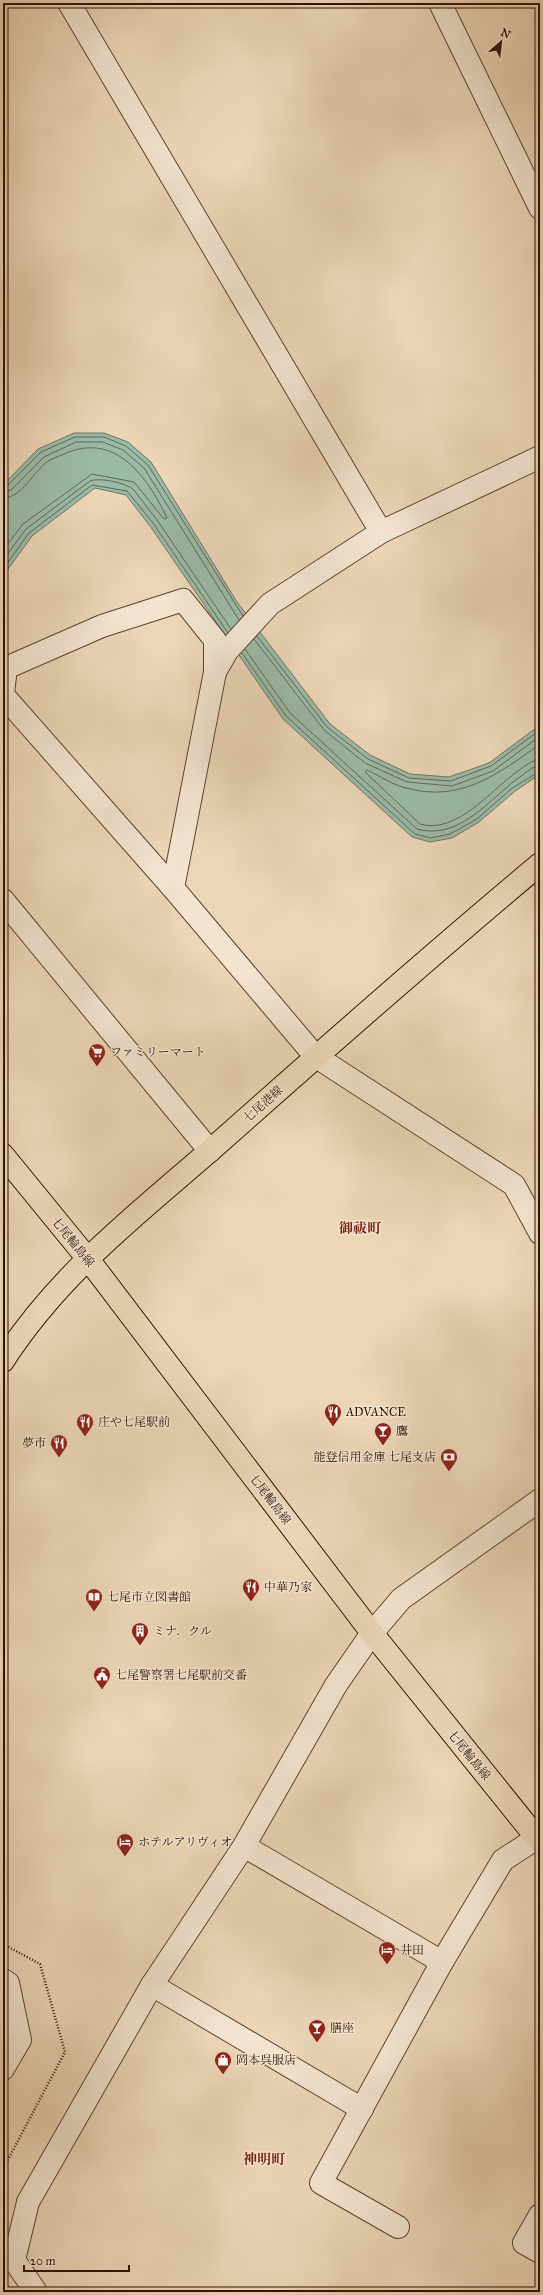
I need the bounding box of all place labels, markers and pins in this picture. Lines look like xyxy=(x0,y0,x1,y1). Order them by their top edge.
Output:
supermarket icon: ファミリーマート xyxy=(87,1042,107,1067)
place label: ファミリーマート xyxy=(110,1045,206,1059)
restaurant icon: ADVANCE xyxy=(323,1402,343,1427)
place label: ADVANCE xyxy=(345,1405,406,1419)
restaurant icon: 庄や七尾駅前 xyxy=(75,1412,95,1437)
place label: 庄や七尾駅前 xyxy=(98,1415,170,1429)
bar icon: 鷹 xyxy=(373,1421,393,1446)
place label: 鷹 xyxy=(396,1424,408,1438)
restaurant icon: 夢市 xyxy=(49,1433,69,1458)
place label: 夢市 xyxy=(22,1436,46,1450)
bank icon: 能登信用金庫 七尾支店 xyxy=(439,1447,459,1472)
place label: 能登信用金庫 七尾支店 xyxy=(313,1450,436,1464)
restaurant icon: 中華乃家 xyxy=(241,1577,261,1602)
place label: 中華乃家 xyxy=(264,1580,312,1594)
library icon: 七尾市立図書館 xyxy=(84,1587,104,1612)
place label: 七尾市立図書館 xyxy=(107,1590,191,1604)
building icon: ミナ．クル xyxy=(130,1621,150,1646)
place label: ミナ．クル xyxy=(153,1624,212,1638)
public building icon: 七尾警察署七尾駅前交番 xyxy=(92,1665,112,1690)
place label: 七尾警察署七尾駅前交番 xyxy=(115,1668,247,1682)
hotel icon: ホテルアリヴィオ xyxy=(115,1832,135,1857)
place label: ホテルアリヴィオ xyxy=(138,1835,232,1849)
hotel icon: 井田 xyxy=(377,1940,397,1965)
place label: 井田 xyxy=(400,1943,424,1957)
bar icon: 膳座 xyxy=(307,2018,327,2043)
place label: 膳座 xyxy=(330,2021,354,2035)
shop icon: 岡本呉服店 xyxy=(213,2050,233,2075)
place label: 岡本呉服店 xyxy=(236,2053,296,2067)

